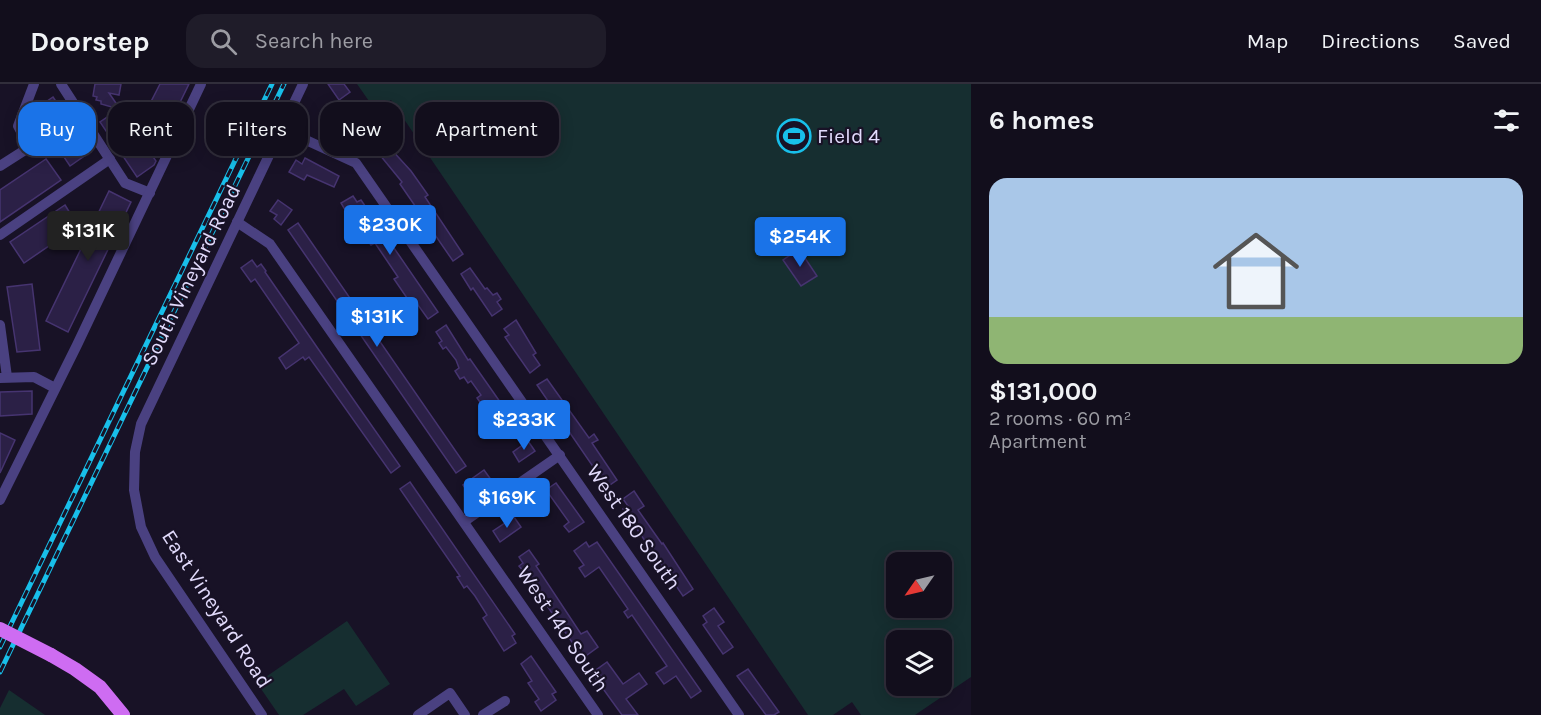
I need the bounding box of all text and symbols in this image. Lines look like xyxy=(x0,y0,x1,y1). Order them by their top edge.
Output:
search box xyxy=(186,14,606,68)
text: Doorstep xyxy=(30,25,150,58)
icon: search xyxy=(207,25,240,58)
text: Search here xyxy=(255,28,373,54)
text: Map xyxy=(1247,29,1288,53)
text: Directions xyxy=(1321,29,1420,53)
text: Saved xyxy=(1453,29,1511,53)
chip: Buy xyxy=(18,102,96,156)
chip: Rent xyxy=(108,102,194,156)
chip: Filters xyxy=(206,102,308,156)
chip: New xyxy=(320,102,403,156)
chip: Apartment xyxy=(415,102,559,156)
icon: filters xyxy=(1490,104,1523,137)
text: 6 homes xyxy=(989,105,1094,136)
sports icon: Field 4 xyxy=(776,118,812,154)
place label: Field 4 xyxy=(817,124,880,148)
street label: South Vineyard Road xyxy=(137,180,245,370)
pin: $230K xyxy=(348,205,432,256)
pin: $131K xyxy=(46,211,130,262)
text: $230K xyxy=(358,213,422,236)
pin: $254K xyxy=(758,217,842,268)
icon: home xyxy=(1202,217,1310,325)
text: $131K xyxy=(61,219,115,242)
text: $254K xyxy=(769,225,831,248)
pin: $131K xyxy=(335,297,419,348)
text: $131K xyxy=(350,305,404,328)
text: $131,000 xyxy=(989,376,1098,407)
pin: $233K xyxy=(482,400,566,451)
text: 2 rooms · 60 m² xyxy=(989,407,1132,430)
text: $233K xyxy=(492,408,556,431)
text: Apartment xyxy=(989,430,1087,453)
street label: West 180 South xyxy=(582,460,686,594)
pin: $169K xyxy=(465,478,549,529)
text: $169K xyxy=(478,486,536,509)
street label: East Vineyard Road xyxy=(157,526,277,692)
north arrow xyxy=(886,552,952,618)
map controls xyxy=(886,552,952,696)
street label: West 140 South xyxy=(512,562,614,696)
button: layers xyxy=(886,630,952,696)

